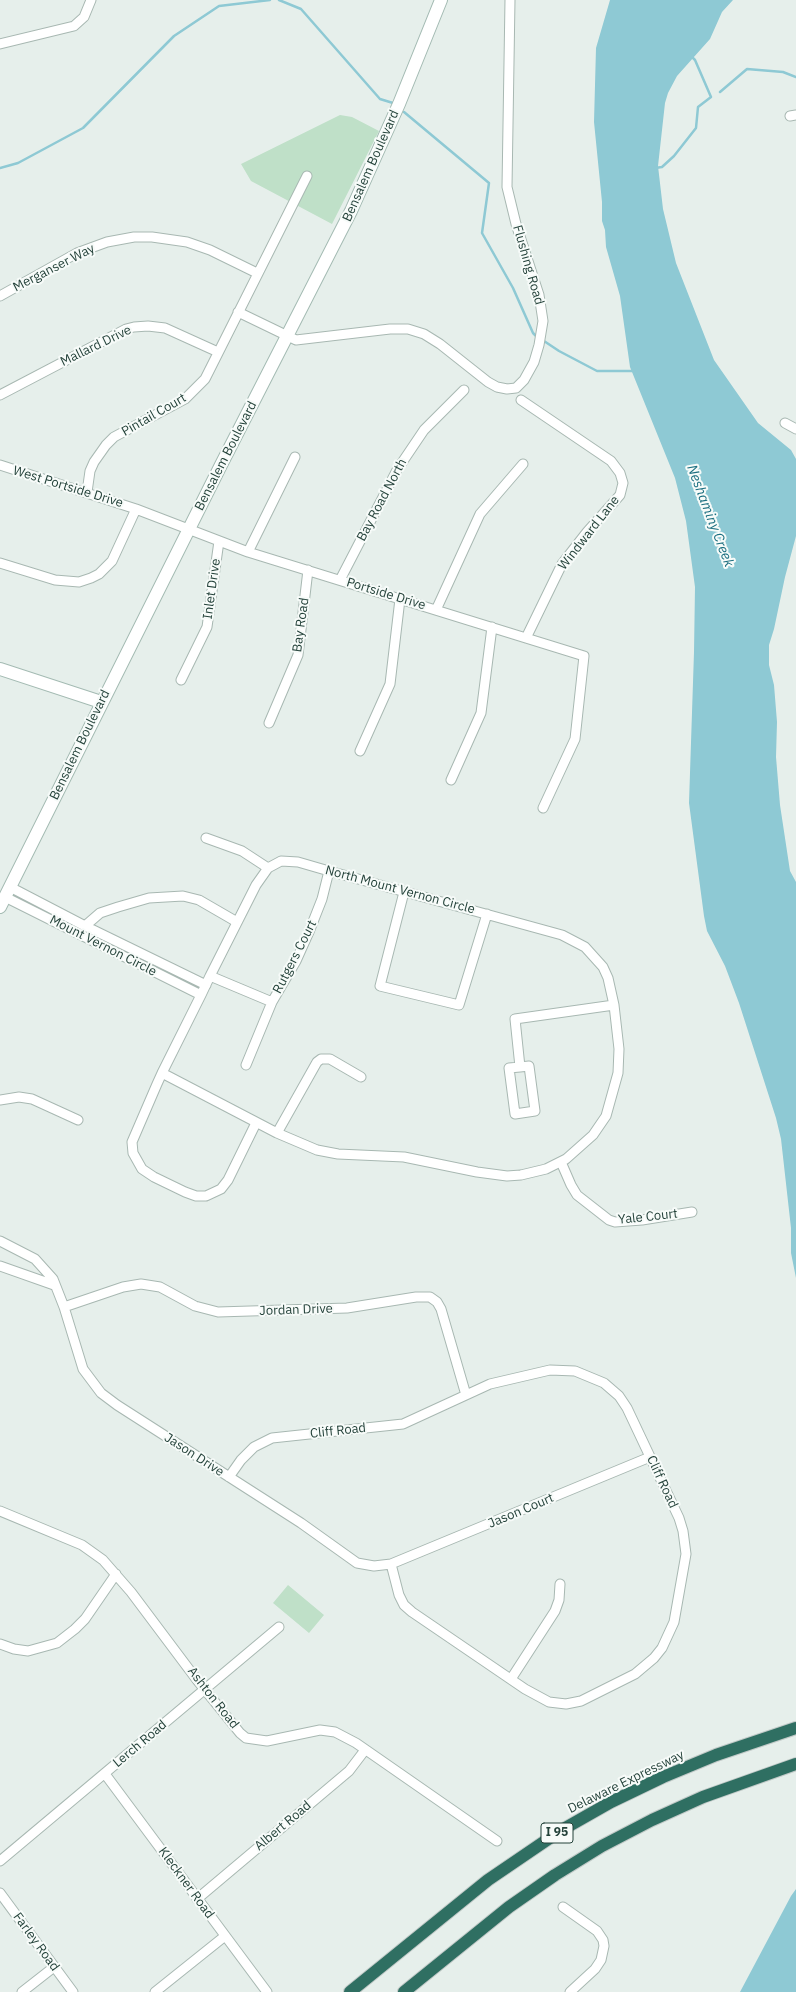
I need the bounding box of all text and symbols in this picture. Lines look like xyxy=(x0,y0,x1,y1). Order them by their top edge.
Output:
street label: Bensalem Boulevard xyxy=(339,108,403,224)
street label: Flushing Road xyxy=(509,223,547,307)
street label: Merganser Way xyxy=(11,241,97,295)
street label: Mallard Drive xyxy=(58,322,134,370)
street label: Pintail Court xyxy=(119,390,189,440)
street label: Bensalem Boulevard xyxy=(192,399,260,513)
street label: Bay Road North xyxy=(354,456,410,544)
street label: West Portside Drive xyxy=(11,463,125,511)
water label: Neshaminy Creek xyxy=(683,463,737,569)
street label: Windward Lane xyxy=(555,493,623,573)
street label: Inlet Drive xyxy=(200,558,224,620)
street label: Portside Drive xyxy=(345,575,427,613)
street label: Bay Road xyxy=(289,597,313,653)
street label: Bensalem Boulevard xyxy=(47,687,113,803)
street label: North Mount Vernon Circle xyxy=(323,862,477,918)
street label: Mount Vernon Circle xyxy=(47,912,159,980)
street label: Rutgers Court xyxy=(270,918,320,996)
street label: Yale Court xyxy=(617,1206,679,1228)
street label: Jordan Drive xyxy=(259,1301,333,1319)
street label: Cliff Road xyxy=(309,1420,367,1442)
street label: Jason Drive xyxy=(161,1430,227,1480)
street label: Cliff Road xyxy=(643,1453,681,1511)
street label: Jason Court xyxy=(486,1490,556,1532)
street label: Ashton Road xyxy=(184,1664,242,1732)
street label: Lerch Road xyxy=(110,1717,170,1771)
street label: Delaware Expressway xyxy=(565,1747,687,1817)
street label: Albert Road xyxy=(252,1798,314,1854)
road number: I 95 xyxy=(541,1823,573,1843)
street label: Kleckner Road xyxy=(155,1844,217,1922)
street label: Farley Road xyxy=(10,1910,62,1974)

